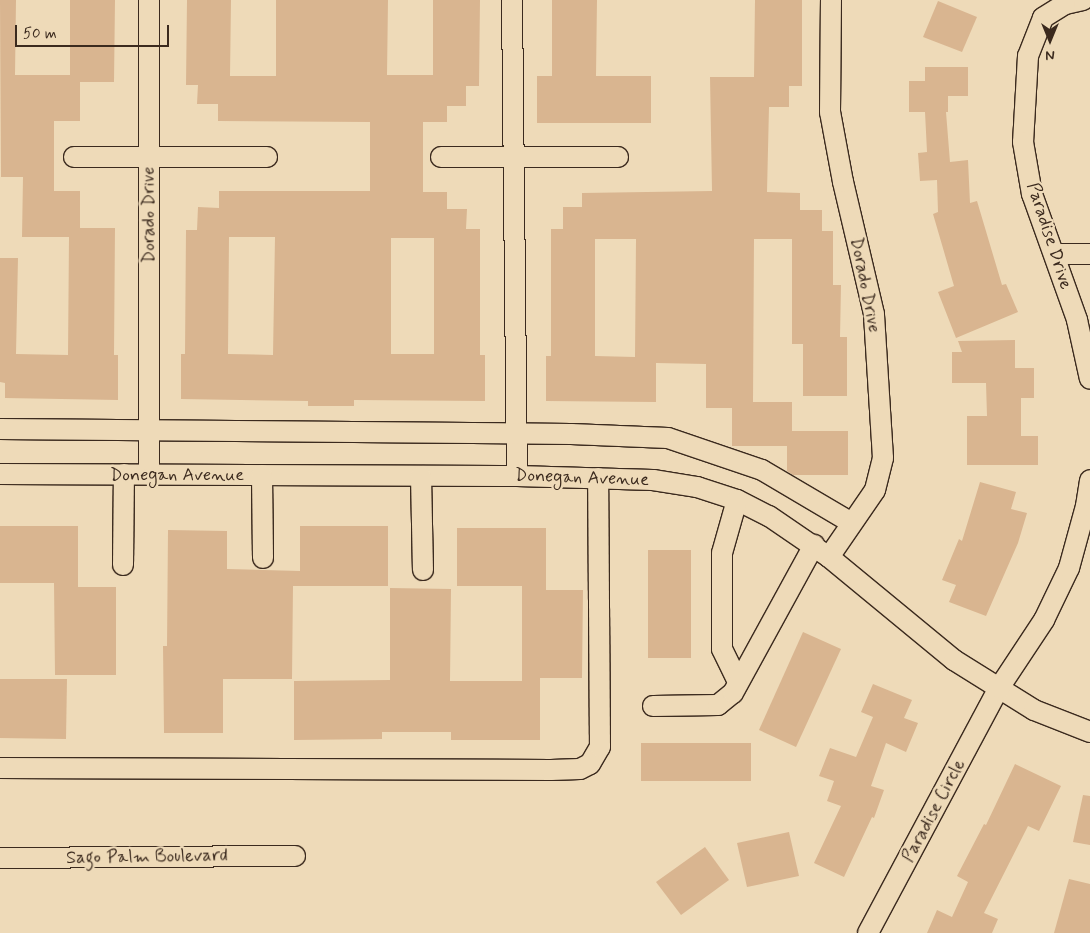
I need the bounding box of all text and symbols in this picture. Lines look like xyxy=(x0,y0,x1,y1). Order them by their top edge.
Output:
scale bar xyxy=(18,15,171,47)
north arrow xyxy=(1025,15,1075,65)
text: 50 m xyxy=(23,24,57,44)
text: N xyxy=(1045,46,1055,64)
street label: Dorado Drive xyxy=(138,167,160,263)
street label: Paradise Drive xyxy=(1022,180,1076,292)
street label: Dorado Drive xyxy=(845,236,885,334)
street label: Donegan Avenue xyxy=(113,464,241,486)
street label: Donegan Avenue xyxy=(517,465,647,491)
street label: Paradise Circle xyxy=(898,755,970,867)
street label: Sago Palm Boulevard xyxy=(67,845,227,869)

